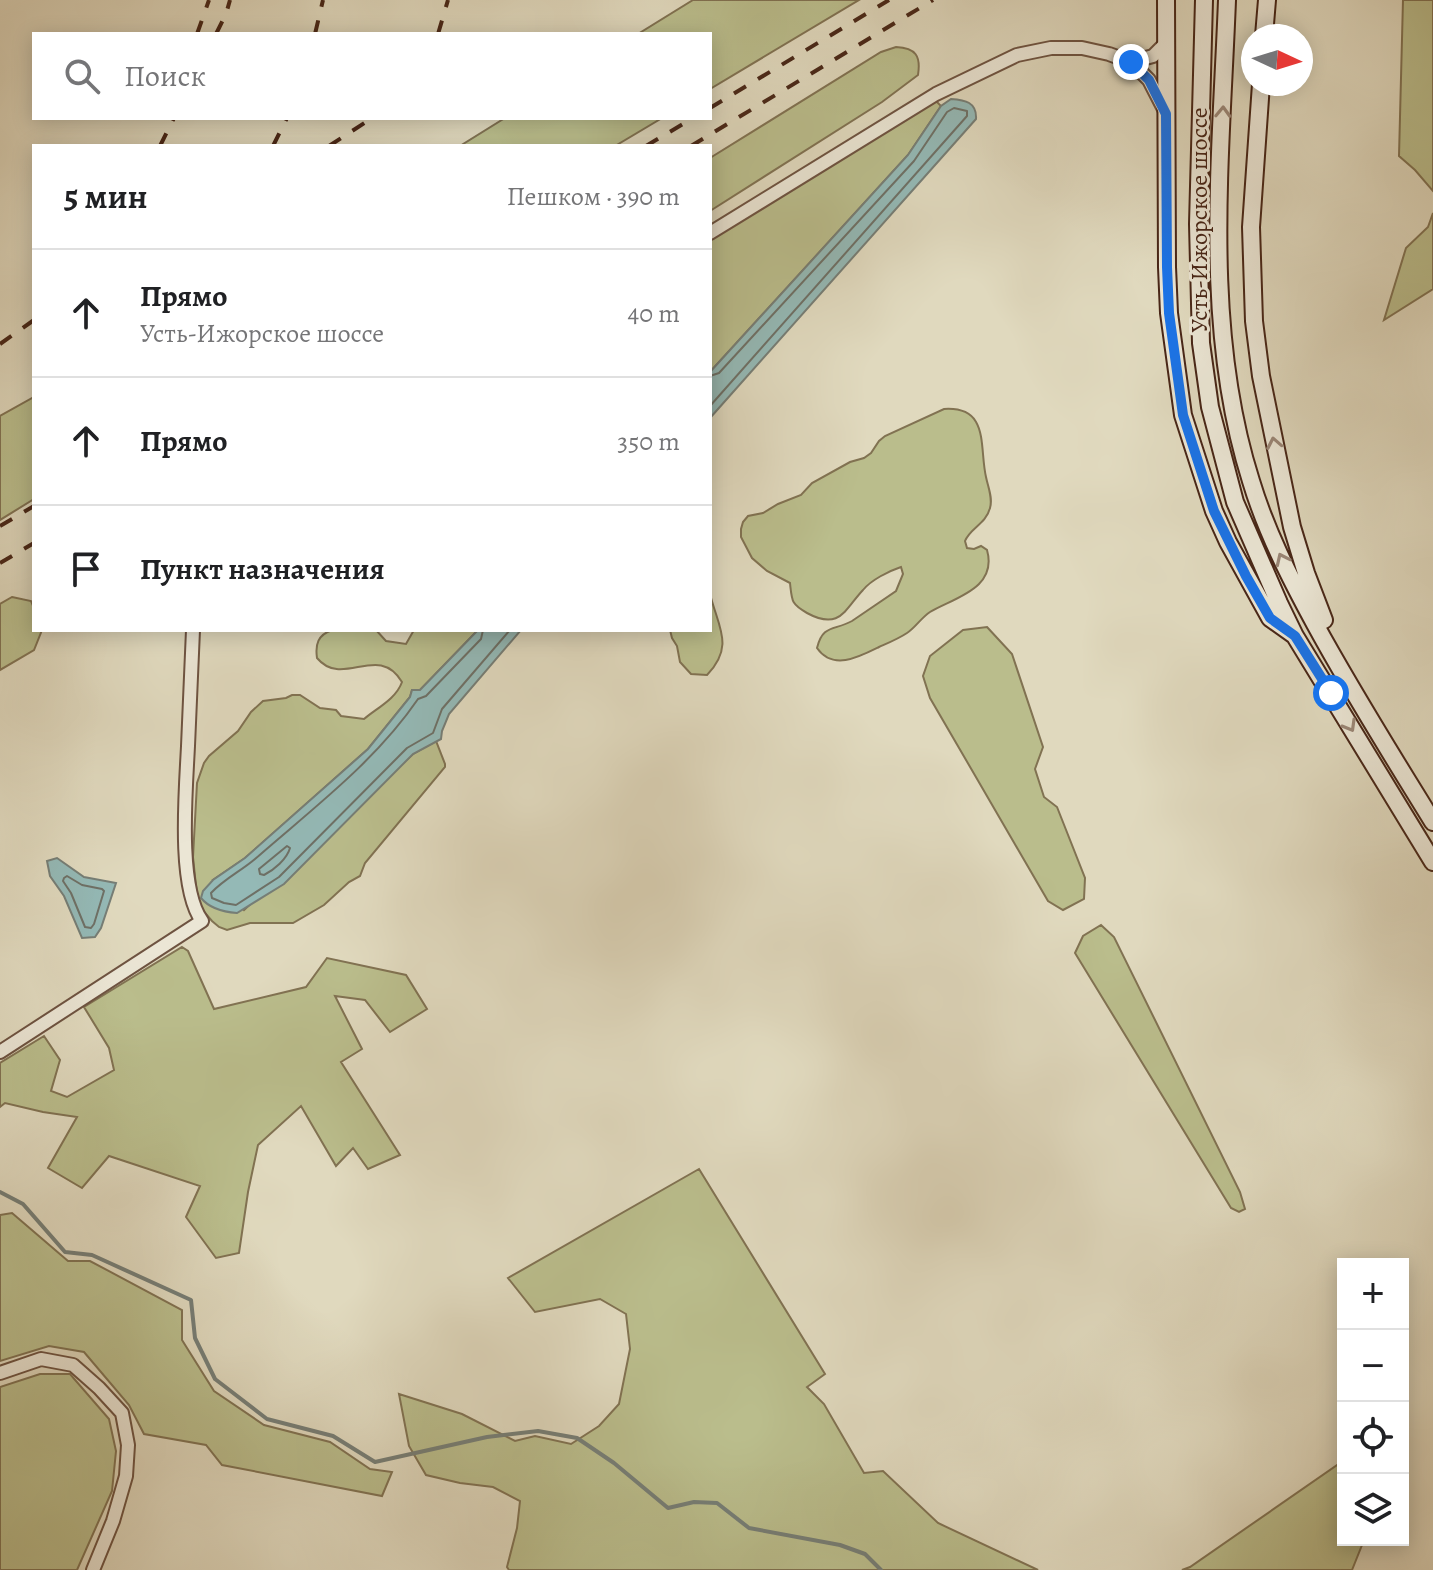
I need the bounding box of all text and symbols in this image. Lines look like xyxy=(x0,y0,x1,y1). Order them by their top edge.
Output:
north arrow xyxy=(1241,24,1313,96)
search box xyxy=(32,32,712,120)
route end xyxy=(1113,44,1149,80)
icon: search xyxy=(60,54,104,98)
text: Поиск xyxy=(124,56,206,96)
one-way arrow xyxy=(1214,105,1231,118)
street label: Усть-Ижорское шоссе xyxy=(1183,107,1215,333)
text: 5 мин xyxy=(64,173,148,220)
text: Пешком · 390 m xyxy=(507,179,680,214)
text: Прямо xyxy=(140,276,227,316)
icon: ahead xyxy=(64,291,108,335)
text: 40 m xyxy=(628,296,680,331)
text: Усть-Ижорское шоссе xyxy=(140,316,384,351)
icon: ahead xyxy=(64,419,108,463)
text: Прямо xyxy=(140,421,227,461)
text: 350 m xyxy=(617,424,680,459)
one-way arrow xyxy=(1266,437,1283,450)
icon: arrive xyxy=(64,547,108,591)
text: Пункт назначения xyxy=(140,549,385,589)
one-way arrow xyxy=(1276,553,1292,567)
route start xyxy=(1313,675,1349,711)
one-way arrow xyxy=(1340,717,1356,732)
map controls xyxy=(1337,1258,1409,1546)
button: + xyxy=(1337,1258,1409,1330)
button: − xyxy=(1337,1330,1409,1402)
button: locate xyxy=(1337,1402,1409,1474)
button: layers xyxy=(1337,1474,1409,1546)

